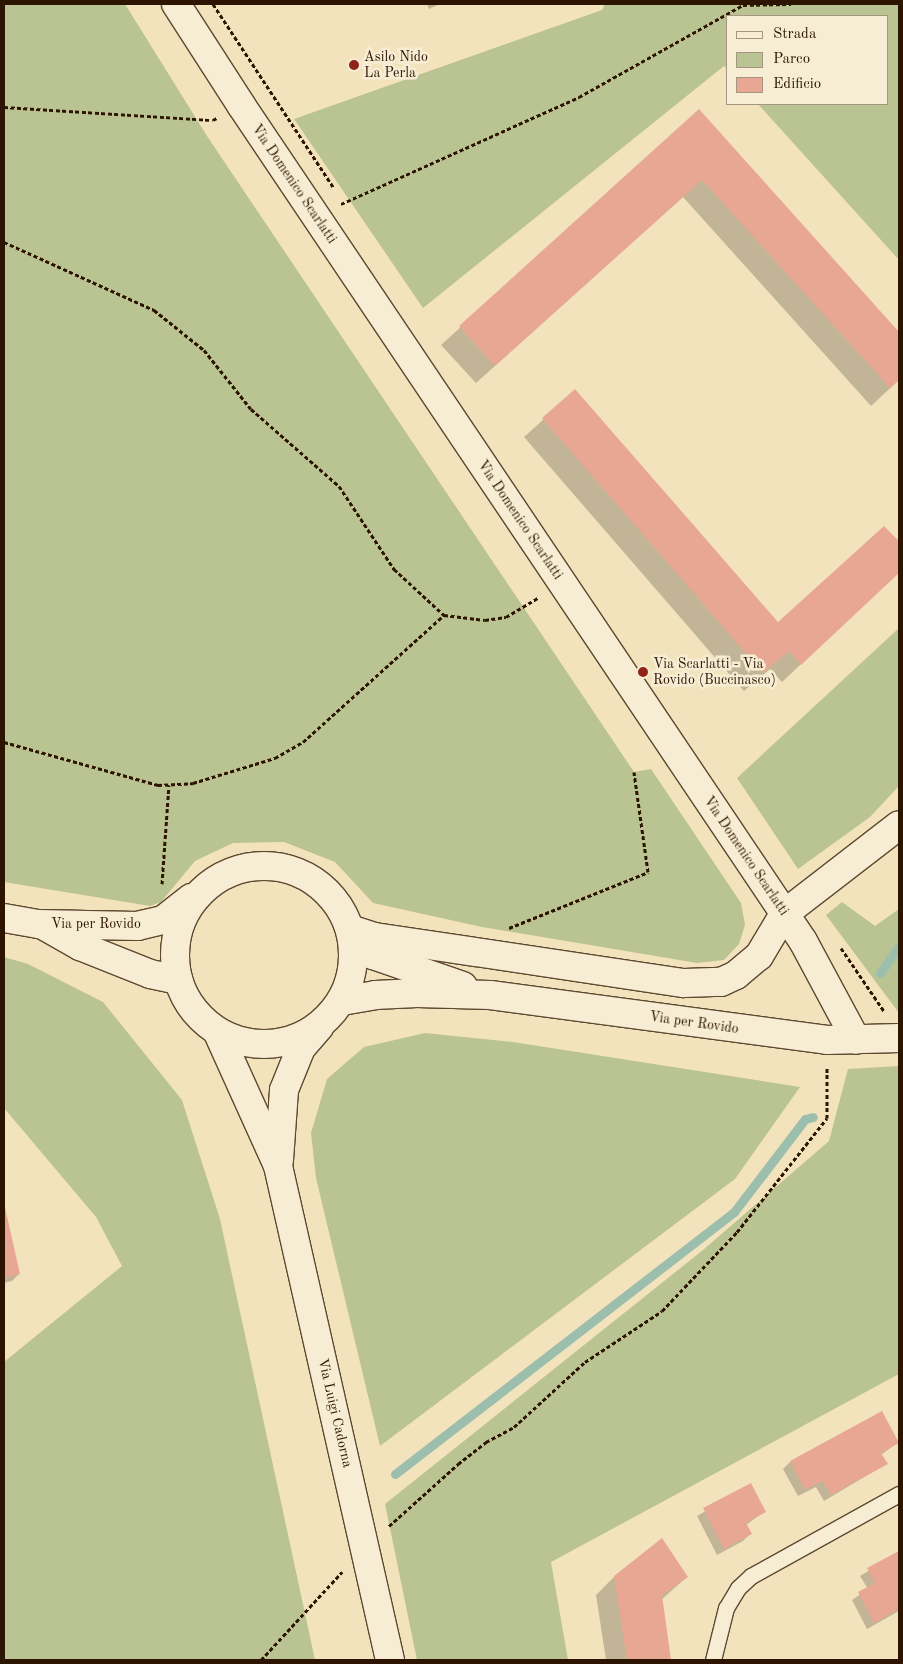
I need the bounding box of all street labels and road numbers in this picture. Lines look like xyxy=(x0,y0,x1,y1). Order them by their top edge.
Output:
street label: Via Domenico Scarlatti xyxy=(248,121,340,247)
street label: Via Domenico Scarlatti xyxy=(474,457,566,583)
street label: Via Domenico Scarlatti xyxy=(700,793,792,919)
street label: Via per Rovido xyxy=(51,916,141,932)
street label: Via per Rovido xyxy=(648,1008,740,1038)
street label: Via Luigi Cadorna xyxy=(314,1357,356,1469)

